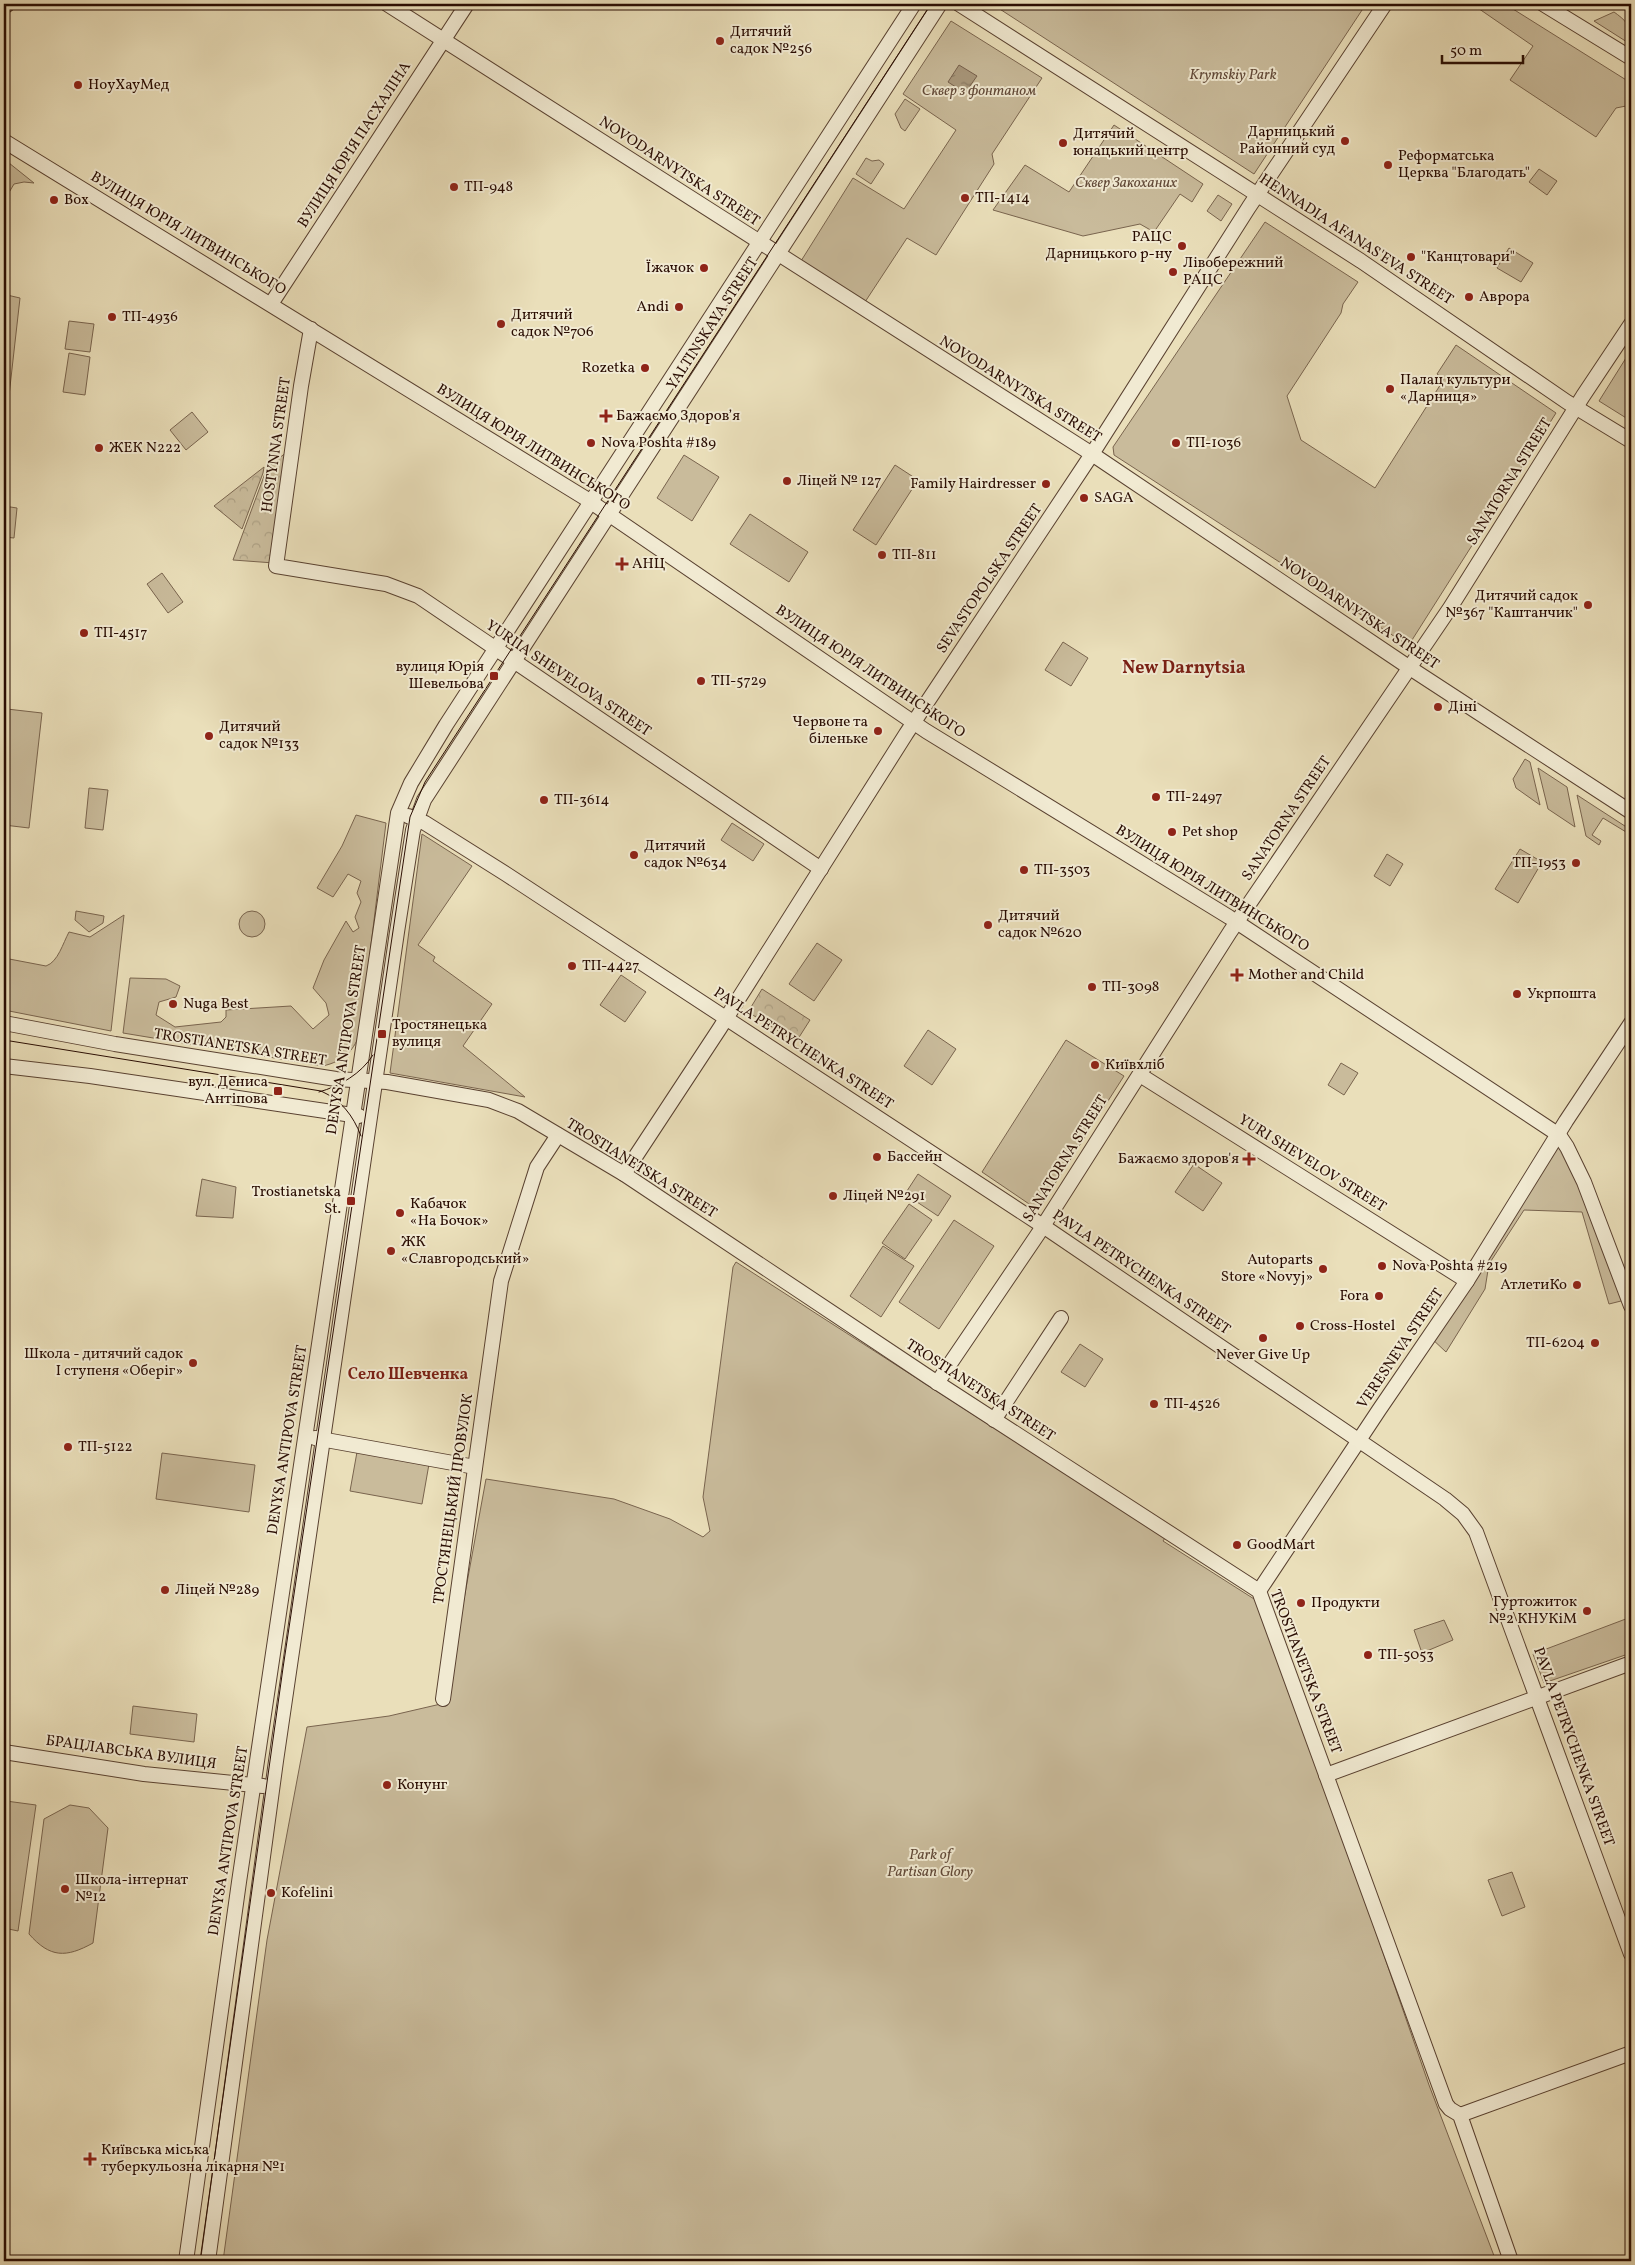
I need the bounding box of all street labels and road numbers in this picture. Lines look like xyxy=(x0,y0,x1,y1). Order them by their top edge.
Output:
street label: ВУЛИЦЯ ЮРІЯ ПАСХАЛІНА xyxy=(293,57,417,232)
street label: NOVODARNYTSKA STREET xyxy=(594,112,764,232)
street label: ВУЛИЦЯ ЮРІЯ ЛИТВИНСЬКОГО xyxy=(86,167,290,301)
street label: HENNADIA AFANAS'EVA STREET xyxy=(1255,169,1457,311)
street label: YALTINSKAYA STREET xyxy=(662,253,764,394)
street label: NOVODARNYTSKA STREET xyxy=(935,331,1105,449)
street label: HOSTYNNA STREET xyxy=(257,376,297,514)
street label: ВУЛИЦЯ ЮРІЯ ЛИТВИНСЬКОГО xyxy=(432,379,634,517)
street label: SANATORNA STREET xyxy=(1462,414,1558,550)
street label: SEVASTOPOLSKA STREET xyxy=(932,500,1048,658)
street label: NOVODARNYTSKA STREET xyxy=(1275,553,1443,675)
street label: ВУЛИЦЯ ЮРІЯ ЛИТВИНСЬКОГО xyxy=(771,600,969,744)
street label: YURIIA SHEVELOVA STREET xyxy=(481,616,655,742)
street label: SANATORNA STREET xyxy=(1237,752,1337,886)
street label: ВУЛИЦЯ ЮРІЯ ЛИТВИНСЬКОГО xyxy=(1111,820,1313,958)
street label: DENYSA ANTIPOVA STREET xyxy=(322,944,372,1136)
street label: PAVLA PETRYCHENKA STREET xyxy=(709,983,897,1115)
street label: TROSTIANETSKA STREET xyxy=(152,1024,328,1072)
street label: SANATORNA STREET xyxy=(1018,1091,1114,1227)
street label: YURI SHEVELOV STREET xyxy=(1234,1110,1390,1218)
street label: TROSTIANETSKA STREET xyxy=(561,1114,721,1224)
street label: PAVLA PETRYCHENKA STREET xyxy=(1048,1205,1234,1341)
street label: VERESNEVA STREET xyxy=(1353,1284,1449,1413)
street label: TROSTIANETSKA STREET xyxy=(901,1335,1059,1447)
street label: DENYSA ANTIPOVA STREET xyxy=(263,1344,313,1536)
street label: ТРОСТЯНЕЦЬКИЙ ПРОВУЛОК xyxy=(429,1392,479,1606)
street label: TROSTIANETSKA STREET xyxy=(1264,1587,1346,1757)
street label: PAVLA PETRYCHENKA STREET xyxy=(1527,1645,1619,1850)
street label: БРАЦЛАВСЬКА ВУЛИЦЯ xyxy=(44,1731,218,1775)
street label: DENYSA ANTIPOVA STREET xyxy=(204,1745,254,1937)

